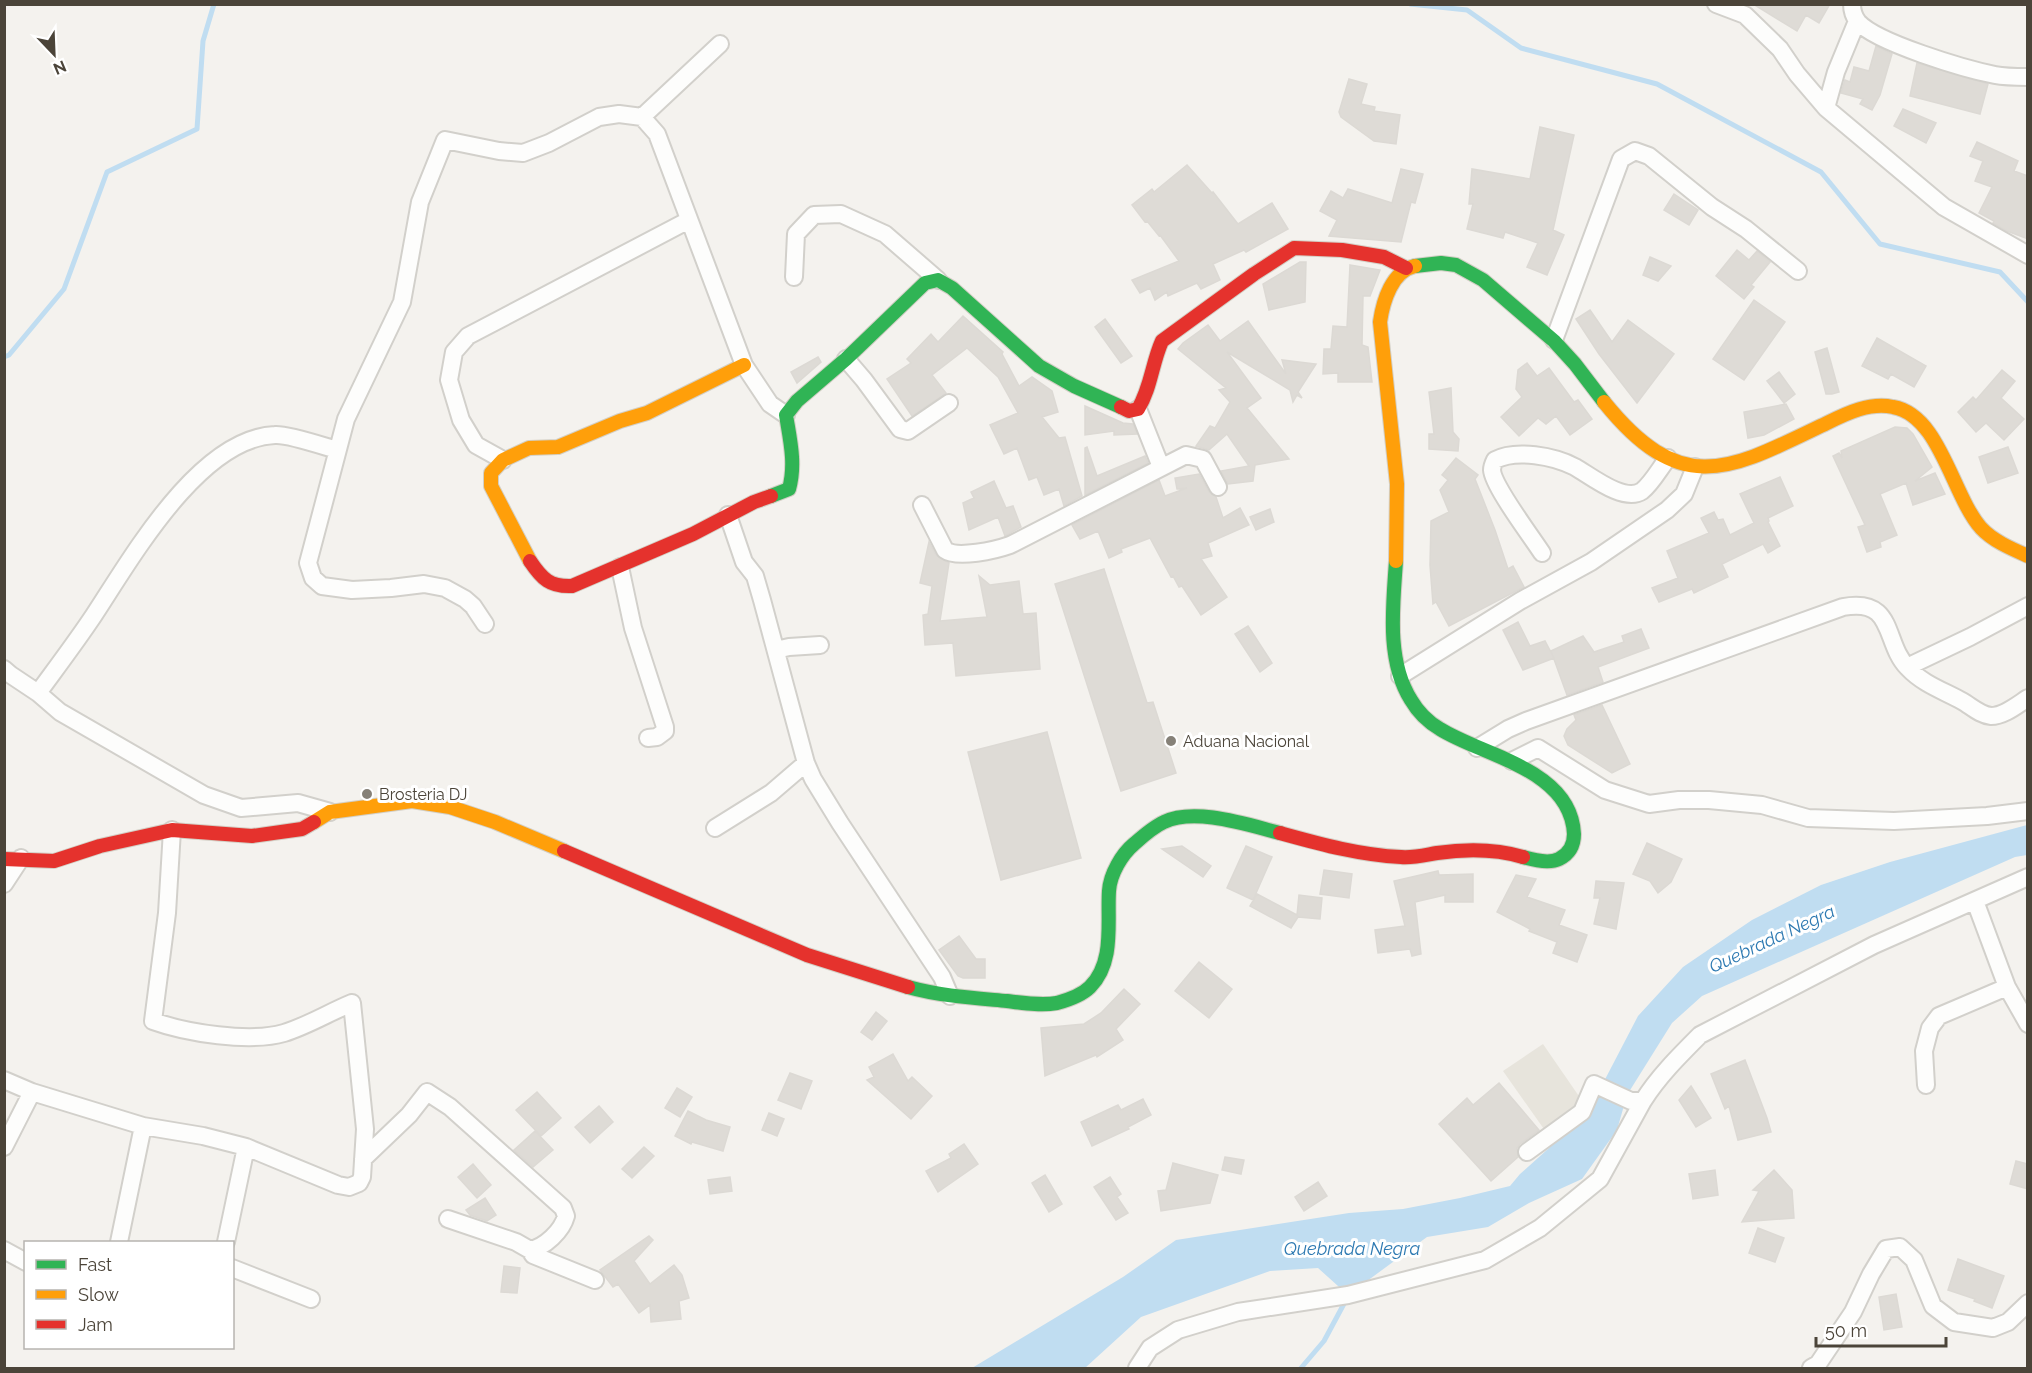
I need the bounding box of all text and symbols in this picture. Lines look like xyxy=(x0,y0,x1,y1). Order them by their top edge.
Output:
north arrow xyxy=(24,24,84,84)
text: N xyxy=(50,56,69,78)
place label: Aduana Nacional xyxy=(1183,732,1310,751)
marker: Aduana Nacional xyxy=(1164,734,1178,748)
place label: Brosteria DJ xyxy=(379,785,468,804)
marker: Brosteria DJ xyxy=(360,787,374,801)
water label: Quebrada Negra xyxy=(1706,900,1838,977)
water label: Quebrada Negra xyxy=(1284,1238,1420,1259)
legend xyxy=(24,1241,234,1349)
text: Fast xyxy=(78,1254,112,1275)
text: Slow xyxy=(78,1284,119,1305)
scale bar xyxy=(1816,1310,1946,1348)
text: Jam xyxy=(78,1314,113,1335)
text: 50 m xyxy=(1825,1320,1867,1341)

